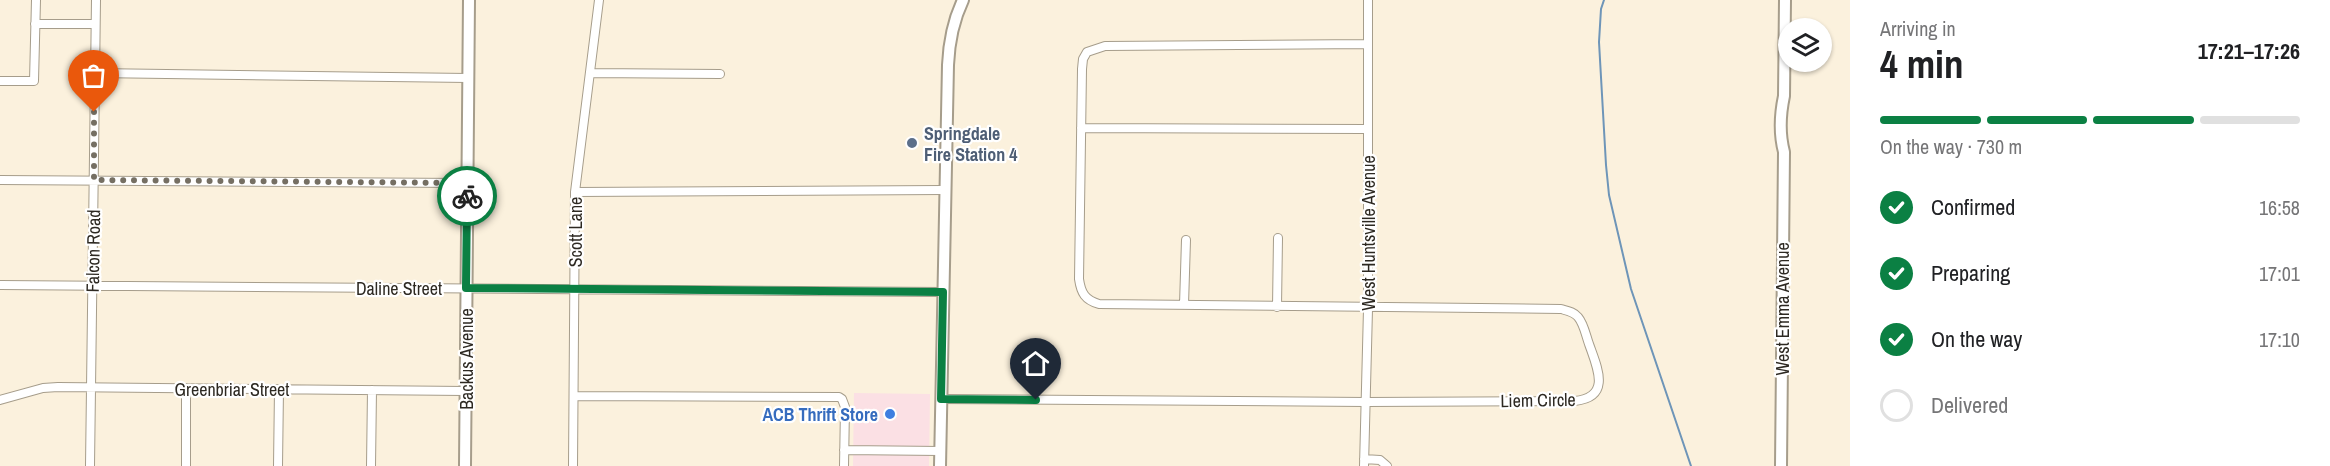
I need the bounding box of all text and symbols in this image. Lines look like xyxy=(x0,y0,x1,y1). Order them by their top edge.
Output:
text: Arriving in xyxy=(1880,15,1956,42)
map controls xyxy=(1778,18,1832,72)
button: layers xyxy=(1778,18,1832,72)
text: 17:21–17:26 xyxy=(2198,36,2300,66)
text: 4 min xyxy=(1880,38,1964,90)
pin xyxy=(68,50,119,112)
icon: bag xyxy=(77,59,110,92)
place label: Springdale Fire Station 4 xyxy=(924,121,1018,167)
text: On the way · 730 m xyxy=(1880,133,2022,160)
marker: Springdale Fire Station 4 xyxy=(905,136,919,150)
street label: West Huntsville Avenue xyxy=(1356,155,1381,311)
courier xyxy=(437,166,497,226)
icon: bike xyxy=(451,180,484,213)
icon: check xyxy=(1880,191,1913,224)
text: Confirmed xyxy=(1931,192,2015,222)
text: 16:58 xyxy=(2259,194,2300,221)
street label: Scott Lane xyxy=(563,197,588,267)
street label: Falcon Road xyxy=(80,209,106,293)
street label: West Emma Avenue xyxy=(1770,242,1795,376)
icon: check xyxy=(1880,257,1913,290)
text: Preparing xyxy=(1931,258,2010,288)
text: 17:01 xyxy=(2259,260,2300,287)
street label: Daline Street xyxy=(356,276,442,301)
street label: Backus Avenue xyxy=(454,308,479,410)
icon: check xyxy=(1880,323,1913,356)
text: On the way xyxy=(1931,324,2022,354)
text: 17:10 xyxy=(2259,326,2300,353)
pin xyxy=(1010,338,1061,400)
icon: home xyxy=(1019,347,1052,380)
street label: Greenbriar Street xyxy=(175,377,289,402)
street label: Liem Circle xyxy=(1500,387,1576,413)
text: Delivered xyxy=(1931,390,2008,420)
place label: ACB Thrift Store xyxy=(762,402,878,427)
marker: ACB Thrift Store xyxy=(883,407,897,421)

